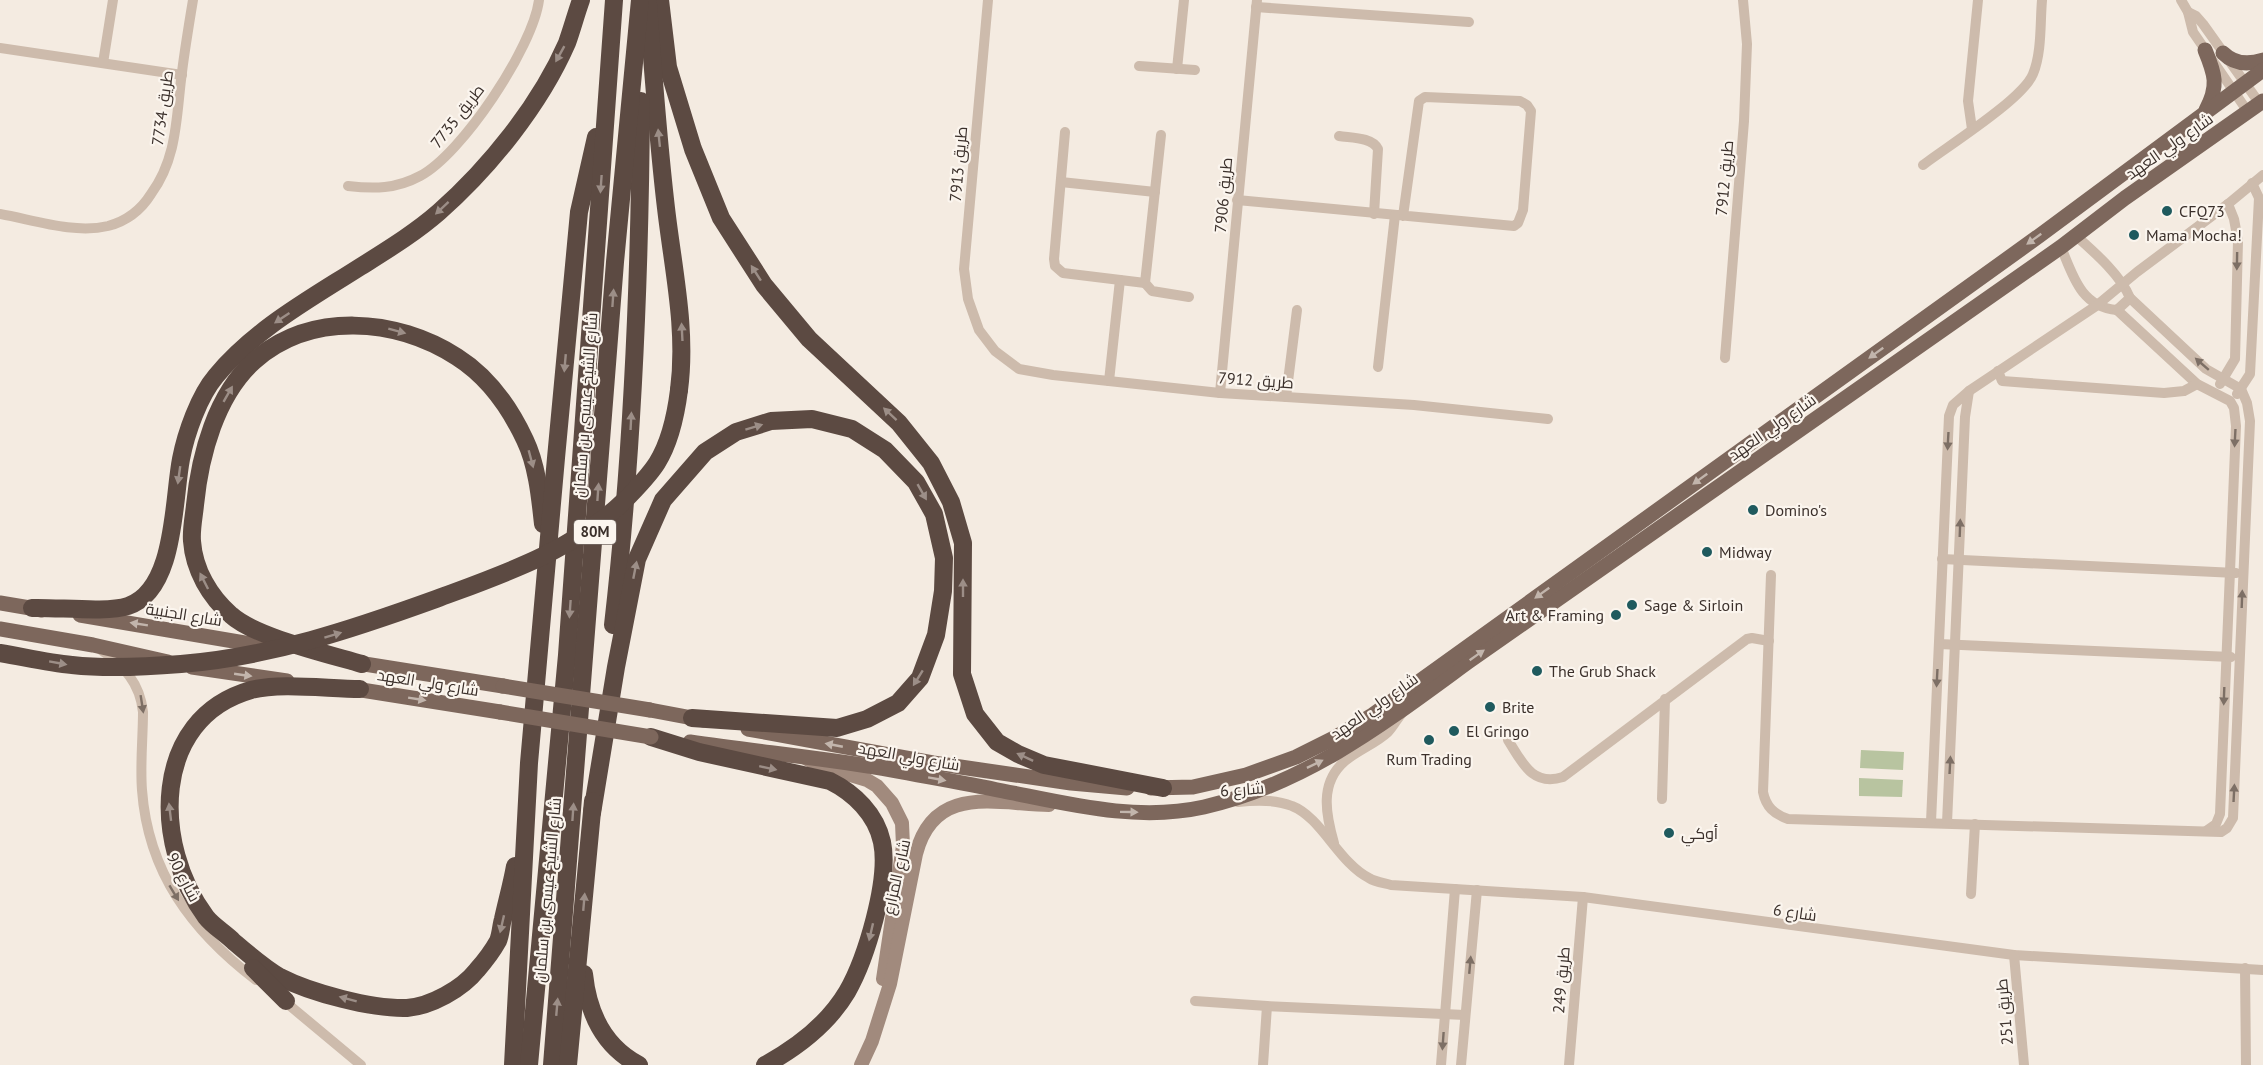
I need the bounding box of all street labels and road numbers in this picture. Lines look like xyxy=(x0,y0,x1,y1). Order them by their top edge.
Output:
street label: طريق 7734 xyxy=(147,69,178,147)
street label: طريق 7735 xyxy=(426,80,489,153)
street label: شارع ولي العهد xyxy=(2121,108,2219,187)
street label: طريق 7913 xyxy=(945,125,972,203)
street label: طريق 7912 xyxy=(1711,139,1738,217)
street label: طريق 7906 xyxy=(1210,156,1237,234)
street label: شارع الشيخ عيسى بن سلمان xyxy=(569,312,603,498)
street label: طريق 7912 xyxy=(1217,367,1294,394)
street label: شارع ولي العهد xyxy=(1724,389,1822,468)
road number: 80M xyxy=(574,520,616,544)
street label: شارع الجنبية xyxy=(144,598,224,632)
street label: شارع ولي العهد xyxy=(375,664,480,704)
street label: شارع ولي العهد xyxy=(1326,668,1424,747)
street label: شارع ولي العهد xyxy=(856,737,961,779)
street label: شارع 6 xyxy=(1219,777,1265,803)
street label: شارع الشيخ عيسى بن سلمان xyxy=(529,797,567,983)
street label: شارع المزارع xyxy=(878,837,916,917)
street label: شارع 90 xyxy=(161,849,205,906)
street label: شارع 6 xyxy=(1772,899,1818,927)
street label: طريق 249 xyxy=(1548,946,1575,1014)
street label: طريق 251 xyxy=(1991,978,2018,1046)

